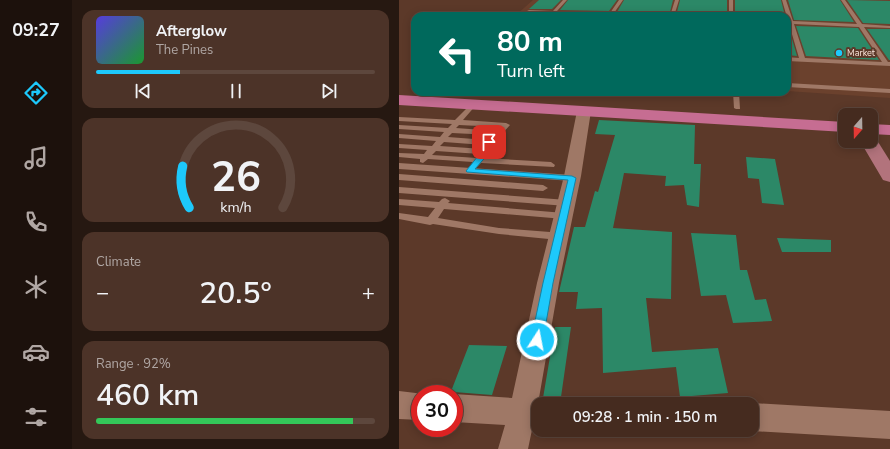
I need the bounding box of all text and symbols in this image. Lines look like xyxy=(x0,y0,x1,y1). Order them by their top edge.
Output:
text: 09:27 xyxy=(12,18,60,42)
text: Afterglow xyxy=(156,21,227,41)
text: 80 m xyxy=(497,23,563,61)
icon: left xyxy=(431,28,483,80)
text: The Pines xyxy=(156,41,213,59)
place label: Market xyxy=(847,47,876,59)
marker: Market xyxy=(834,48,844,58)
text: Turn left xyxy=(497,59,565,83)
icon: directions xyxy=(22,79,50,107)
icon: previous xyxy=(132,80,154,102)
icon: pause xyxy=(225,80,247,102)
icon: next xyxy=(318,80,340,102)
north arrow xyxy=(838,108,878,148)
map controls xyxy=(838,108,878,148)
pin xyxy=(472,125,506,159)
icon: arrive xyxy=(478,131,500,153)
icon: music xyxy=(22,144,50,172)
text: 26 xyxy=(211,149,260,206)
text: km/h xyxy=(220,198,251,217)
icon: phone xyxy=(22,208,50,236)
text: Climate xyxy=(96,253,141,271)
icon: climate xyxy=(22,273,50,301)
text: 20.5° xyxy=(199,273,272,314)
text: − xyxy=(96,278,109,308)
text: + xyxy=(362,278,375,308)
position arrow xyxy=(516,319,558,361)
icon: car xyxy=(22,338,50,366)
text: Range · 92% xyxy=(96,355,171,373)
text: 460 km xyxy=(96,375,199,416)
speed limit sign: 30 xyxy=(411,385,463,437)
icon: filters xyxy=(22,403,50,431)
text: 09:28 · 1 min · 150 m xyxy=(573,407,717,427)

